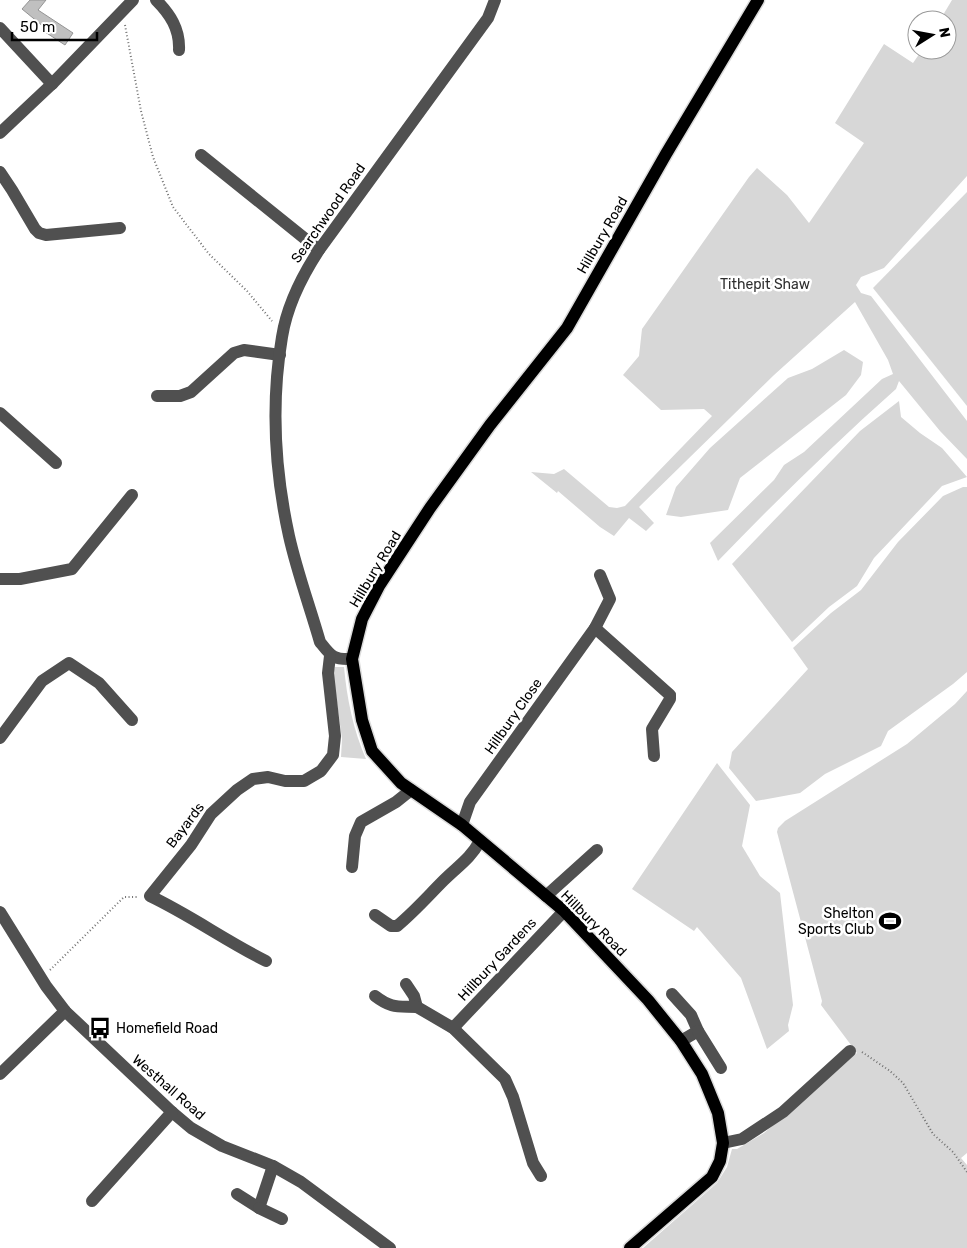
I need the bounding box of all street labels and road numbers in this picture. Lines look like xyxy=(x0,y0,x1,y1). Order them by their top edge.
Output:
street label: Searchwood Road xyxy=(288,160,369,266)
street label: Hillbury Road xyxy=(574,194,631,277)
street label: Hillbury Road xyxy=(346,528,405,611)
street label: Hillbury Close xyxy=(481,675,546,758)
street label: Bayards xyxy=(163,799,208,851)
street label: Hillbury Road xyxy=(557,887,630,960)
street label: Hillbury Gardens xyxy=(455,914,540,1004)
street label: Westhall Road xyxy=(129,1051,209,1124)

